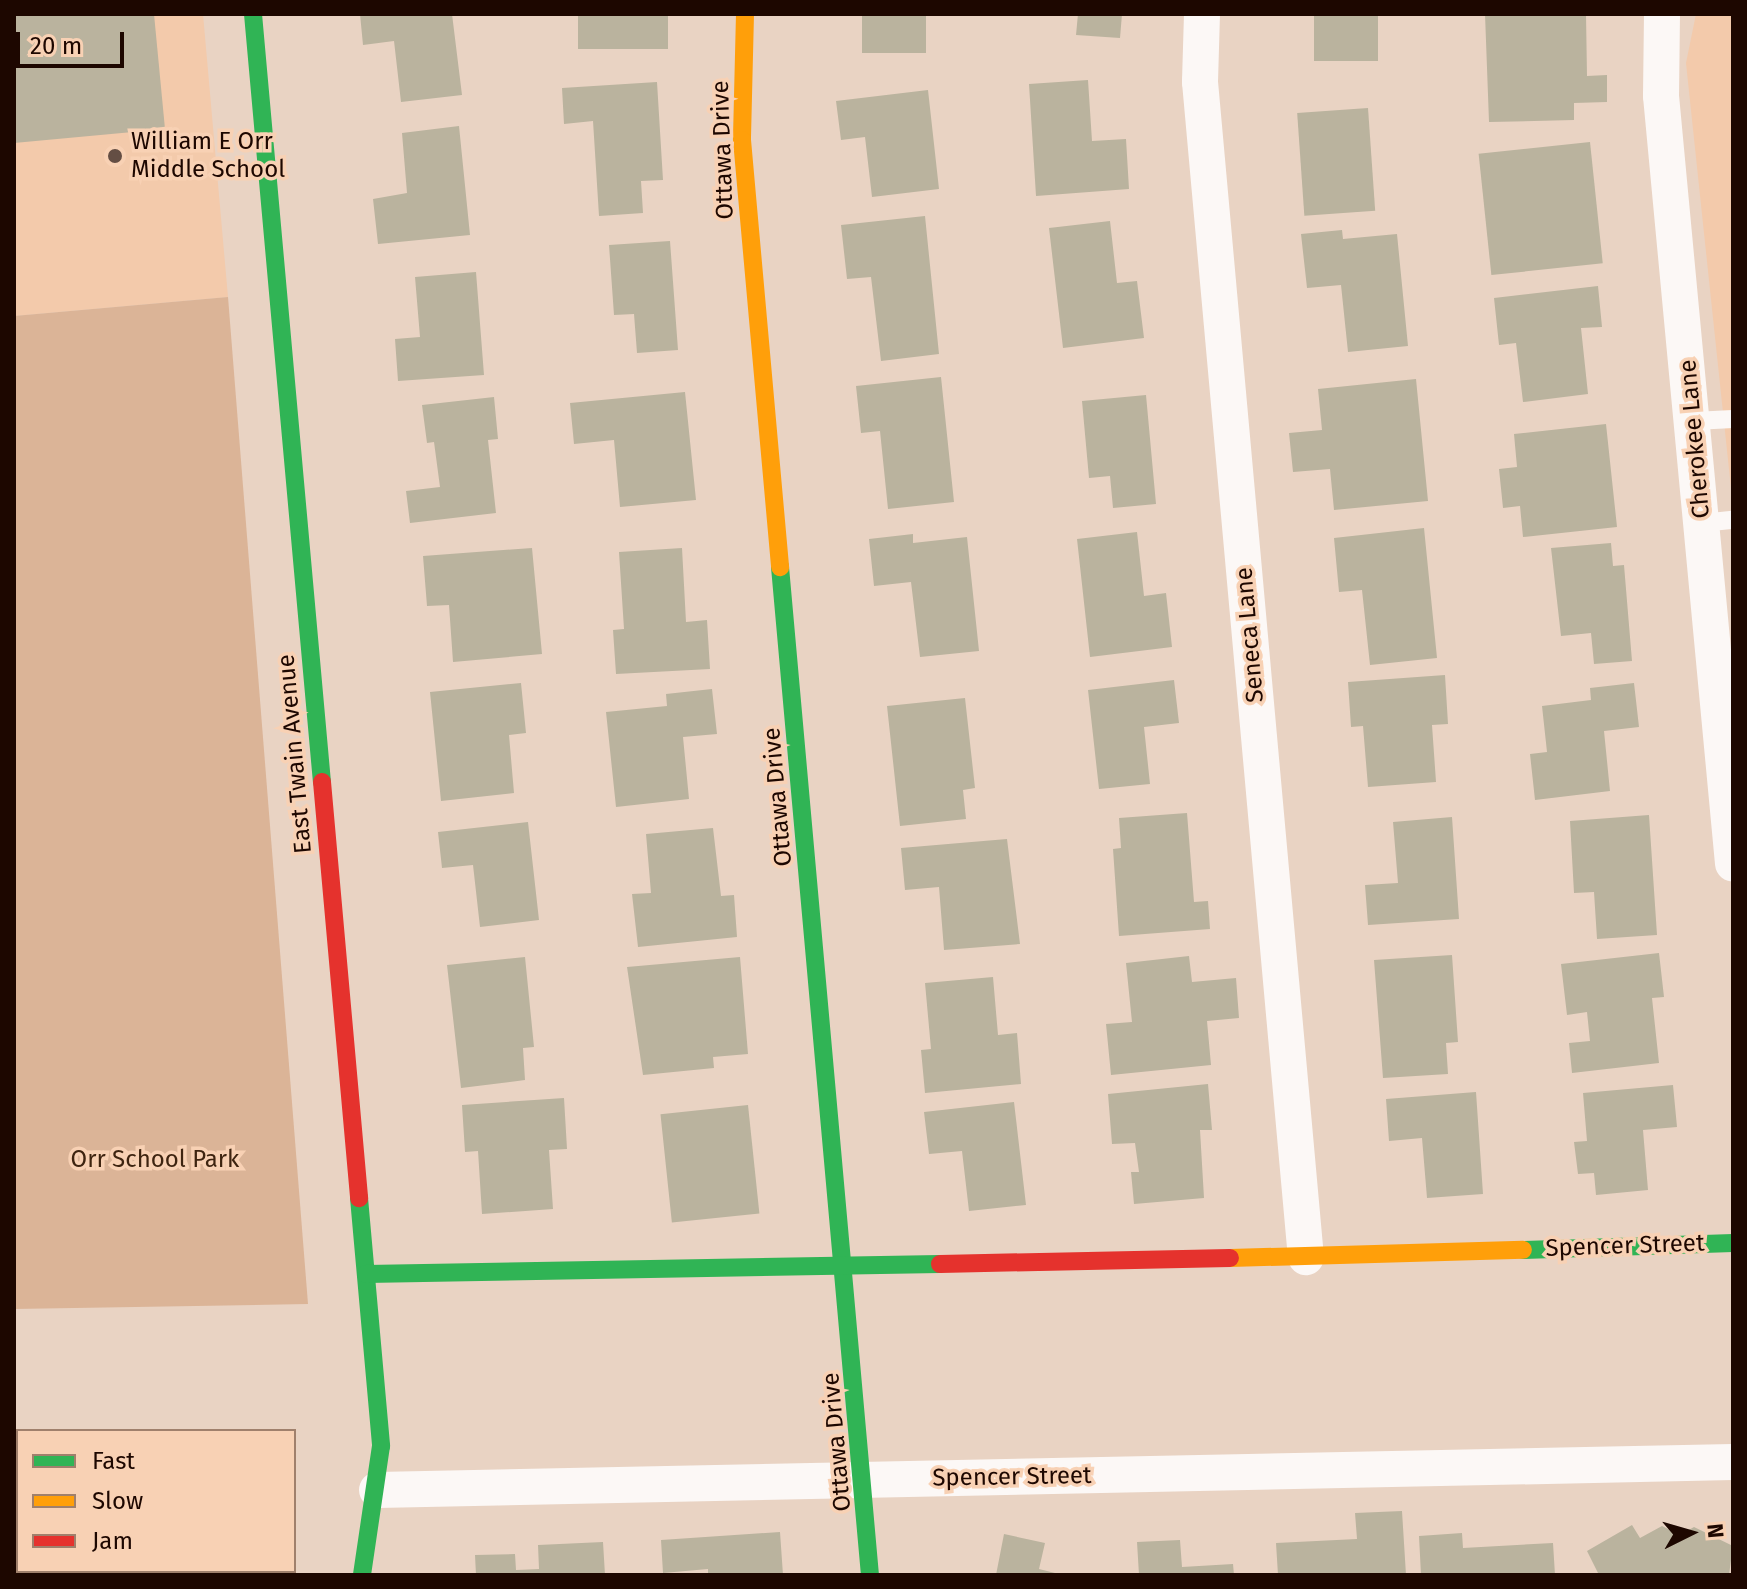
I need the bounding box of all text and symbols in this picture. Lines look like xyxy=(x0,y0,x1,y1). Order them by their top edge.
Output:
scale bar xyxy=(20,16,128,66)
text: 20 m xyxy=(30,32,82,60)
street label: Ottawa Drive xyxy=(706,80,740,220)
place label: William E Orr Middle School xyxy=(131,128,285,184)
marker: William E Orr Middle School xyxy=(106,147,124,165)
street label: Cherokee Lane xyxy=(1674,358,1716,520)
street label: Seneca Lane xyxy=(1230,566,1270,704)
street label: East Twain Avenue xyxy=(272,653,318,855)
street label: Ottawa Drive xyxy=(758,726,798,868)
park label: Orr School Park xyxy=(71,1146,239,1174)
street label: Spencer Street xyxy=(1545,1229,1705,1263)
street label: Ottawa Drive xyxy=(817,1371,857,1513)
legend xyxy=(16,1429,296,1573)
text: Fast xyxy=(92,1447,135,1475)
street label: Spencer Street xyxy=(932,1461,1092,1493)
text: Slow xyxy=(92,1487,143,1515)
north arrow xyxy=(1651,1493,1731,1573)
text: N xyxy=(1701,1522,1729,1539)
text: Jam xyxy=(92,1527,133,1555)

